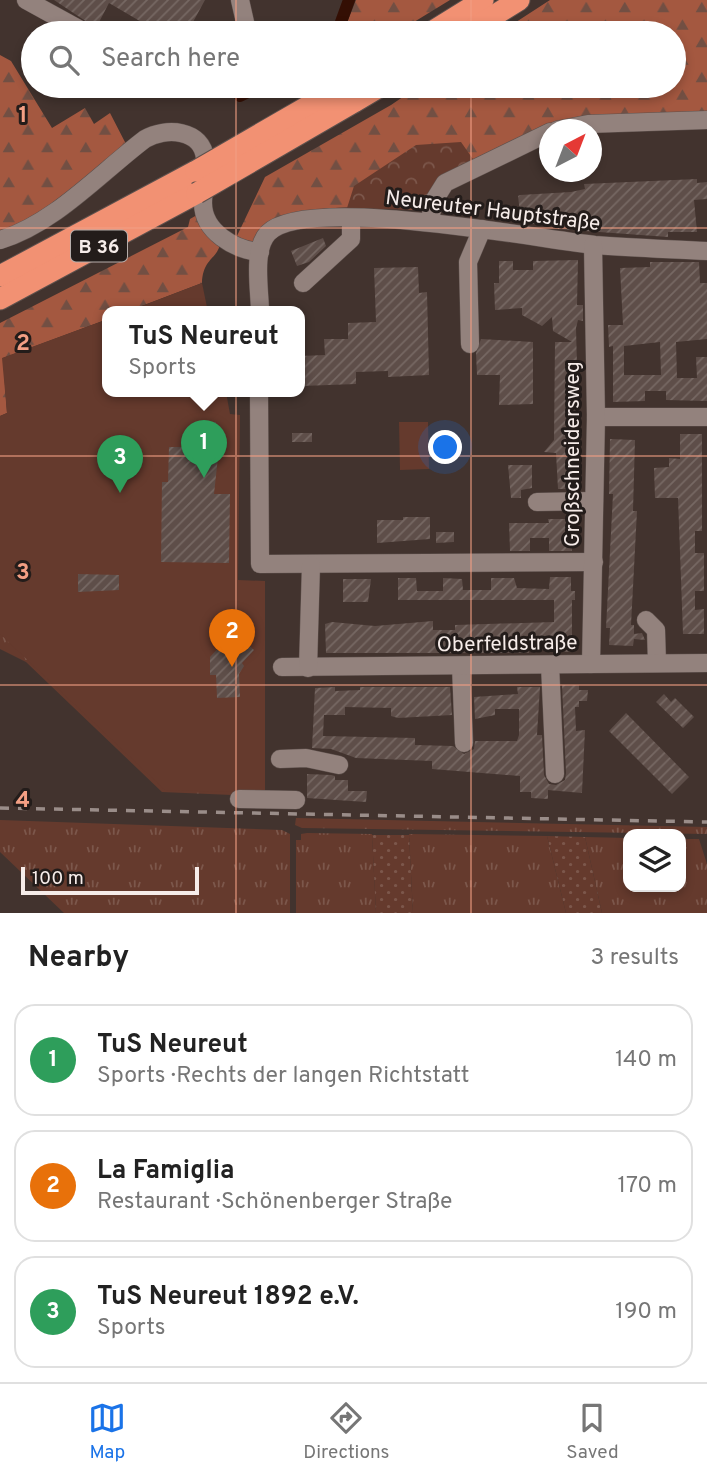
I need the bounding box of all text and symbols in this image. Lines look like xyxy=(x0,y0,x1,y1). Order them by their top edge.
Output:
search box xyxy=(21,21,686,98)
icon: search xyxy=(45,41,83,79)
text: Search here xyxy=(101,43,240,76)
text: 1 xyxy=(18,102,28,131)
north arrow xyxy=(539,119,602,182)
street label: Neureuter Hauptstraße xyxy=(384,185,602,238)
road number: B 36 xyxy=(71,230,127,262)
popup xyxy=(102,306,305,397)
text: TuS Neureut xyxy=(128,321,279,354)
text: 2 xyxy=(16,330,30,359)
text: Sports xyxy=(128,354,197,383)
street label: Großschneidersweg xyxy=(560,361,587,547)
pin: 1 xyxy=(181,420,227,478)
your location xyxy=(428,430,462,464)
pin: 3 xyxy=(97,435,143,493)
text: 3 xyxy=(16,559,30,588)
pin: 2 xyxy=(209,609,255,667)
street label: Oberfeldstraße xyxy=(436,630,578,659)
text: 4 xyxy=(16,787,30,816)
map controls xyxy=(623,829,686,892)
button: layers xyxy=(623,829,686,892)
scale bar xyxy=(21,864,200,896)
text: 100 m xyxy=(32,867,84,891)
text: Nearby xyxy=(28,940,129,977)
text: 3 results xyxy=(590,944,679,973)
text: TuS Neureut xyxy=(97,1029,248,1062)
text: 1 xyxy=(48,1046,58,1075)
text: 140 m xyxy=(615,1046,677,1075)
text: Sports · Rechts der langen Richtstatt xyxy=(97,1062,469,1091)
text: La Famiglia xyxy=(97,1155,235,1188)
text: 2 xyxy=(46,1172,60,1201)
text: 170 m xyxy=(618,1172,677,1201)
text: Restaurant · Schönenberger Straße xyxy=(97,1188,452,1217)
text: TuS Neureut 1892 e.V. xyxy=(97,1281,359,1314)
text: 3 xyxy=(46,1298,60,1327)
text: 190 m xyxy=(615,1298,677,1327)
text: Sports xyxy=(97,1314,165,1343)
tab: Map xyxy=(88,1399,126,1465)
tab: Directions xyxy=(303,1399,390,1465)
tab: Saved xyxy=(566,1399,619,1465)

